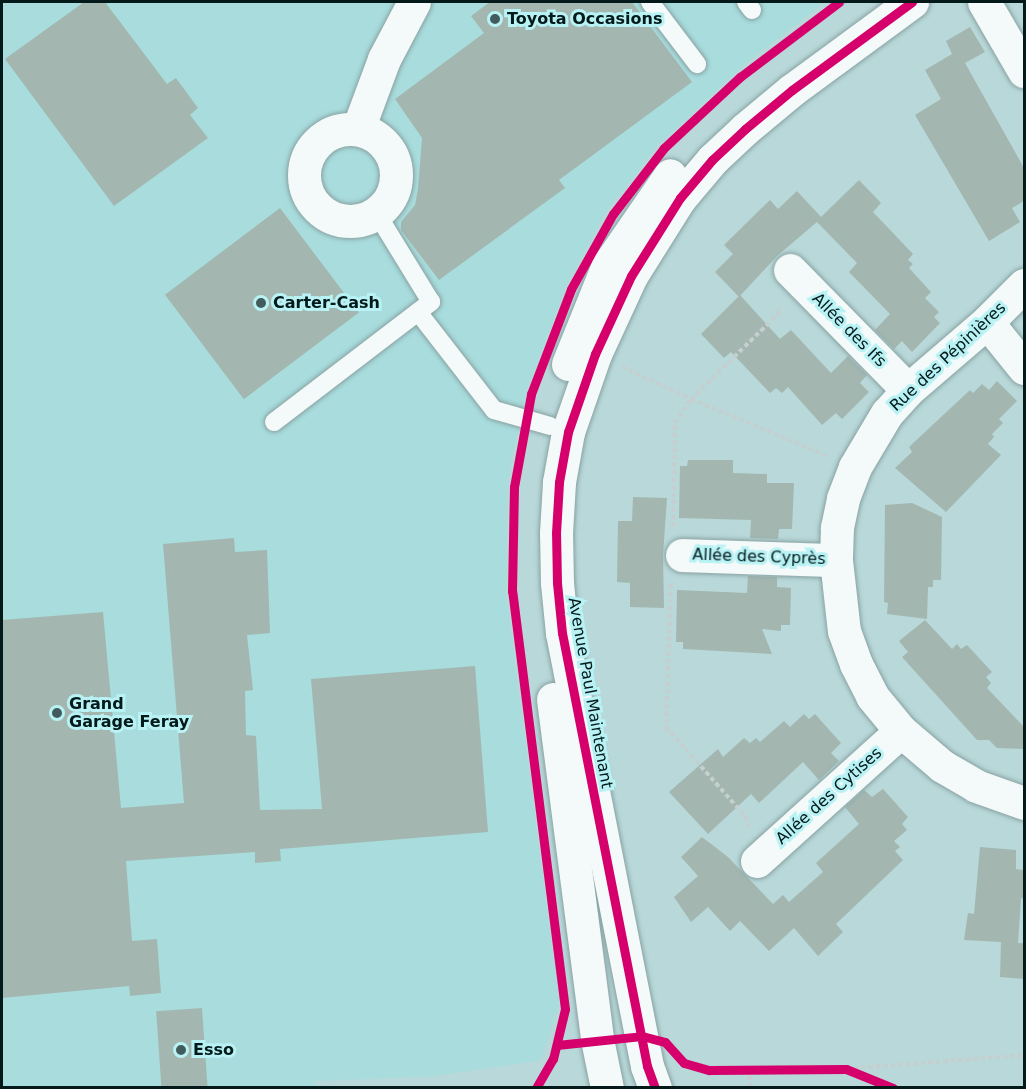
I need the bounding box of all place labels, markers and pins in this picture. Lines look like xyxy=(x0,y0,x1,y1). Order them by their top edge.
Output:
place label: Toyota Occasions xyxy=(507,9,662,29)
marker: Toyota Occasions xyxy=(488,12,502,26)
place label: Carter-Cash xyxy=(273,293,380,313)
marker: Carter-Cash xyxy=(254,296,268,310)
place label: Grand Garage Feray xyxy=(69,694,189,732)
marker: Grand Garage Feray xyxy=(50,706,64,720)
place label: Esso xyxy=(193,1040,234,1060)
marker: Esso xyxy=(174,1043,188,1057)

